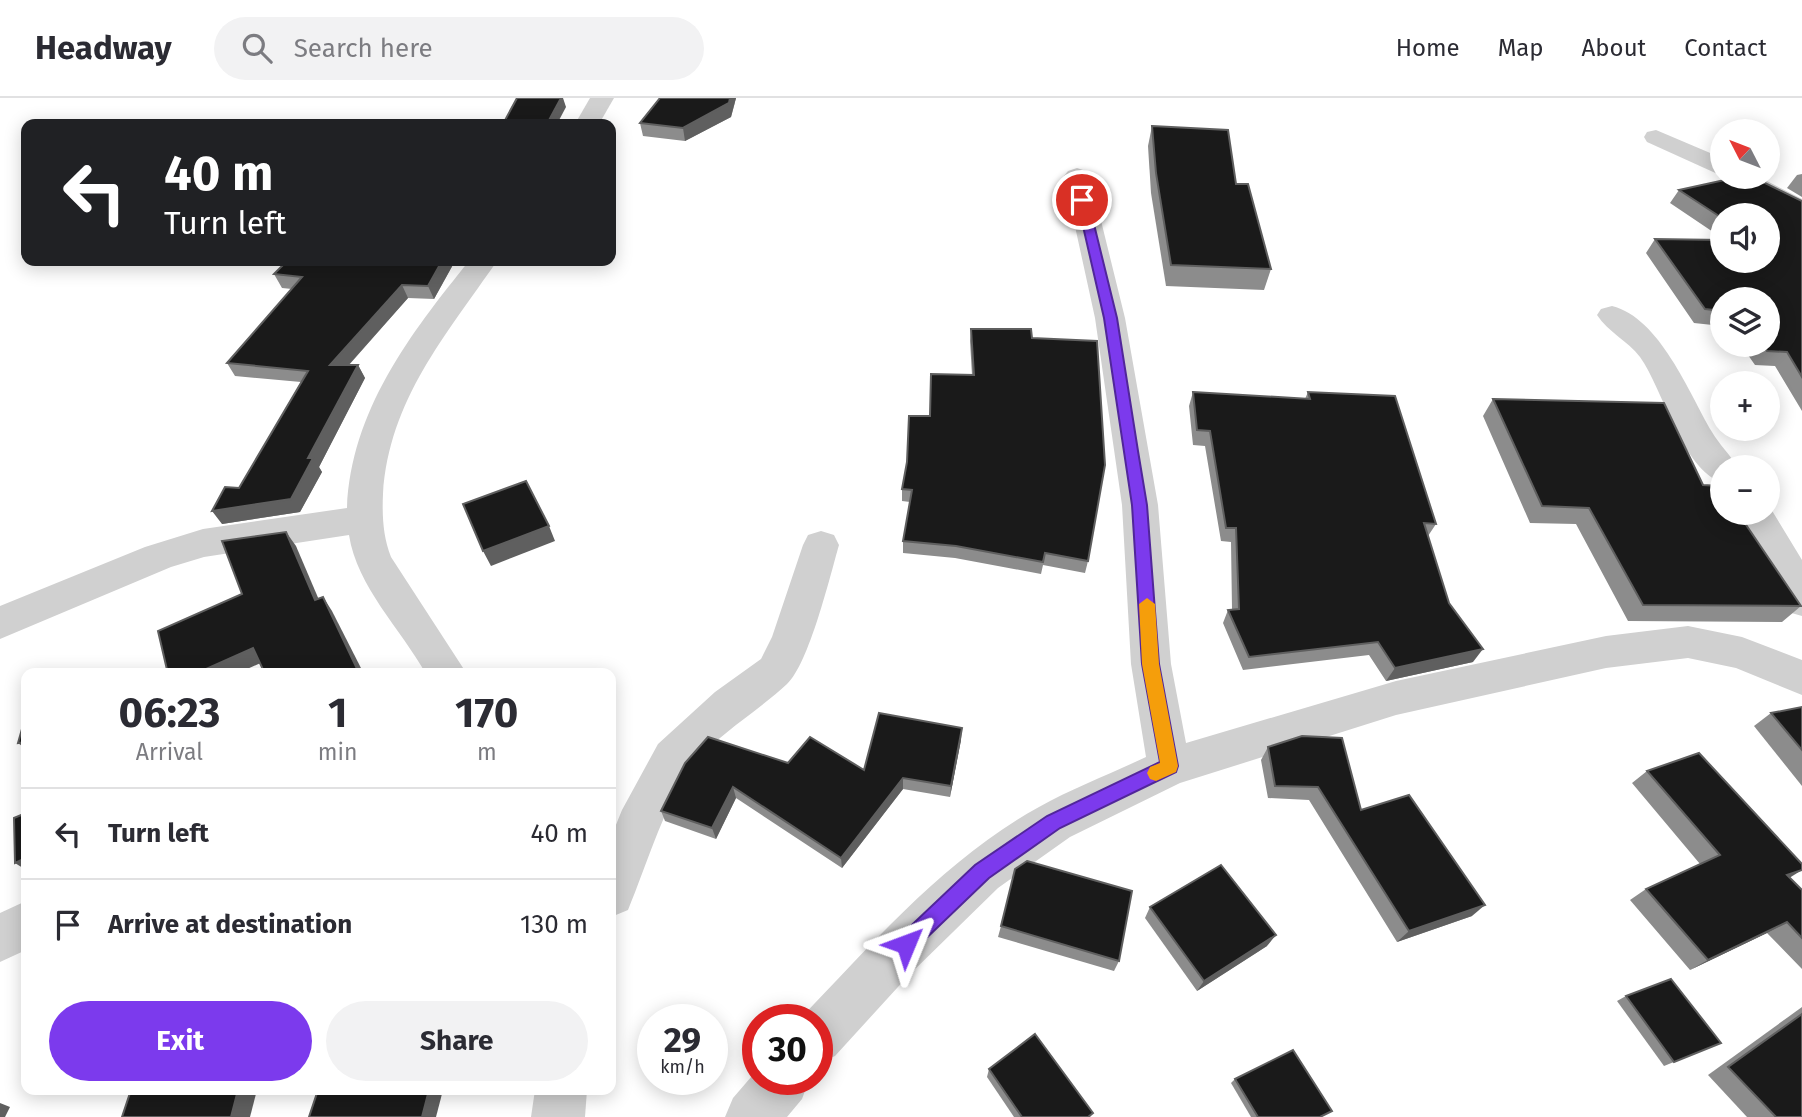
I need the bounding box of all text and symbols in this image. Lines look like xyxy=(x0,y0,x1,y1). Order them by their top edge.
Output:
search box xyxy=(214,17,704,80)
text: Headway xyxy=(35,28,172,68)
icon: search xyxy=(238,29,276,67)
text: Search here xyxy=(294,33,433,64)
text: Home xyxy=(1396,34,1460,62)
text: Map xyxy=(1498,34,1544,62)
text: About xyxy=(1582,34,1646,62)
text: Contact xyxy=(1684,34,1767,62)
north arrow xyxy=(1710,119,1780,189)
map controls xyxy=(1710,119,1780,525)
text: 40 m xyxy=(164,144,273,203)
icon: left xyxy=(49,147,140,238)
pin xyxy=(1052,170,1112,230)
icon: arrive xyxy=(1063,181,1101,219)
button: sound xyxy=(1710,203,1780,273)
text: Turn left xyxy=(164,204,286,242)
button: layers xyxy=(1710,287,1780,357)
button: + xyxy=(1710,371,1780,441)
button: − xyxy=(1710,455,1780,525)
text: 06:23 xyxy=(119,688,220,738)
text: 1 xyxy=(328,688,347,738)
text: 170 xyxy=(455,688,518,738)
text: Arrival xyxy=(136,738,203,766)
text: min xyxy=(318,738,358,766)
text: m xyxy=(477,738,497,766)
icon: left xyxy=(49,815,87,853)
text: Turn left xyxy=(108,818,209,849)
text: 40 m xyxy=(530,818,588,849)
icon: arrive xyxy=(49,906,87,944)
position arrow xyxy=(869,907,943,981)
text: Arrive at destination xyxy=(108,909,352,940)
text: 130 m xyxy=(520,909,588,940)
button: Exit xyxy=(49,1001,312,1081)
button: Share xyxy=(326,1001,588,1081)
speed limit sign: 30 xyxy=(742,1004,833,1095)
text: 29 xyxy=(664,1019,701,1061)
text: km/h xyxy=(660,1056,705,1078)

